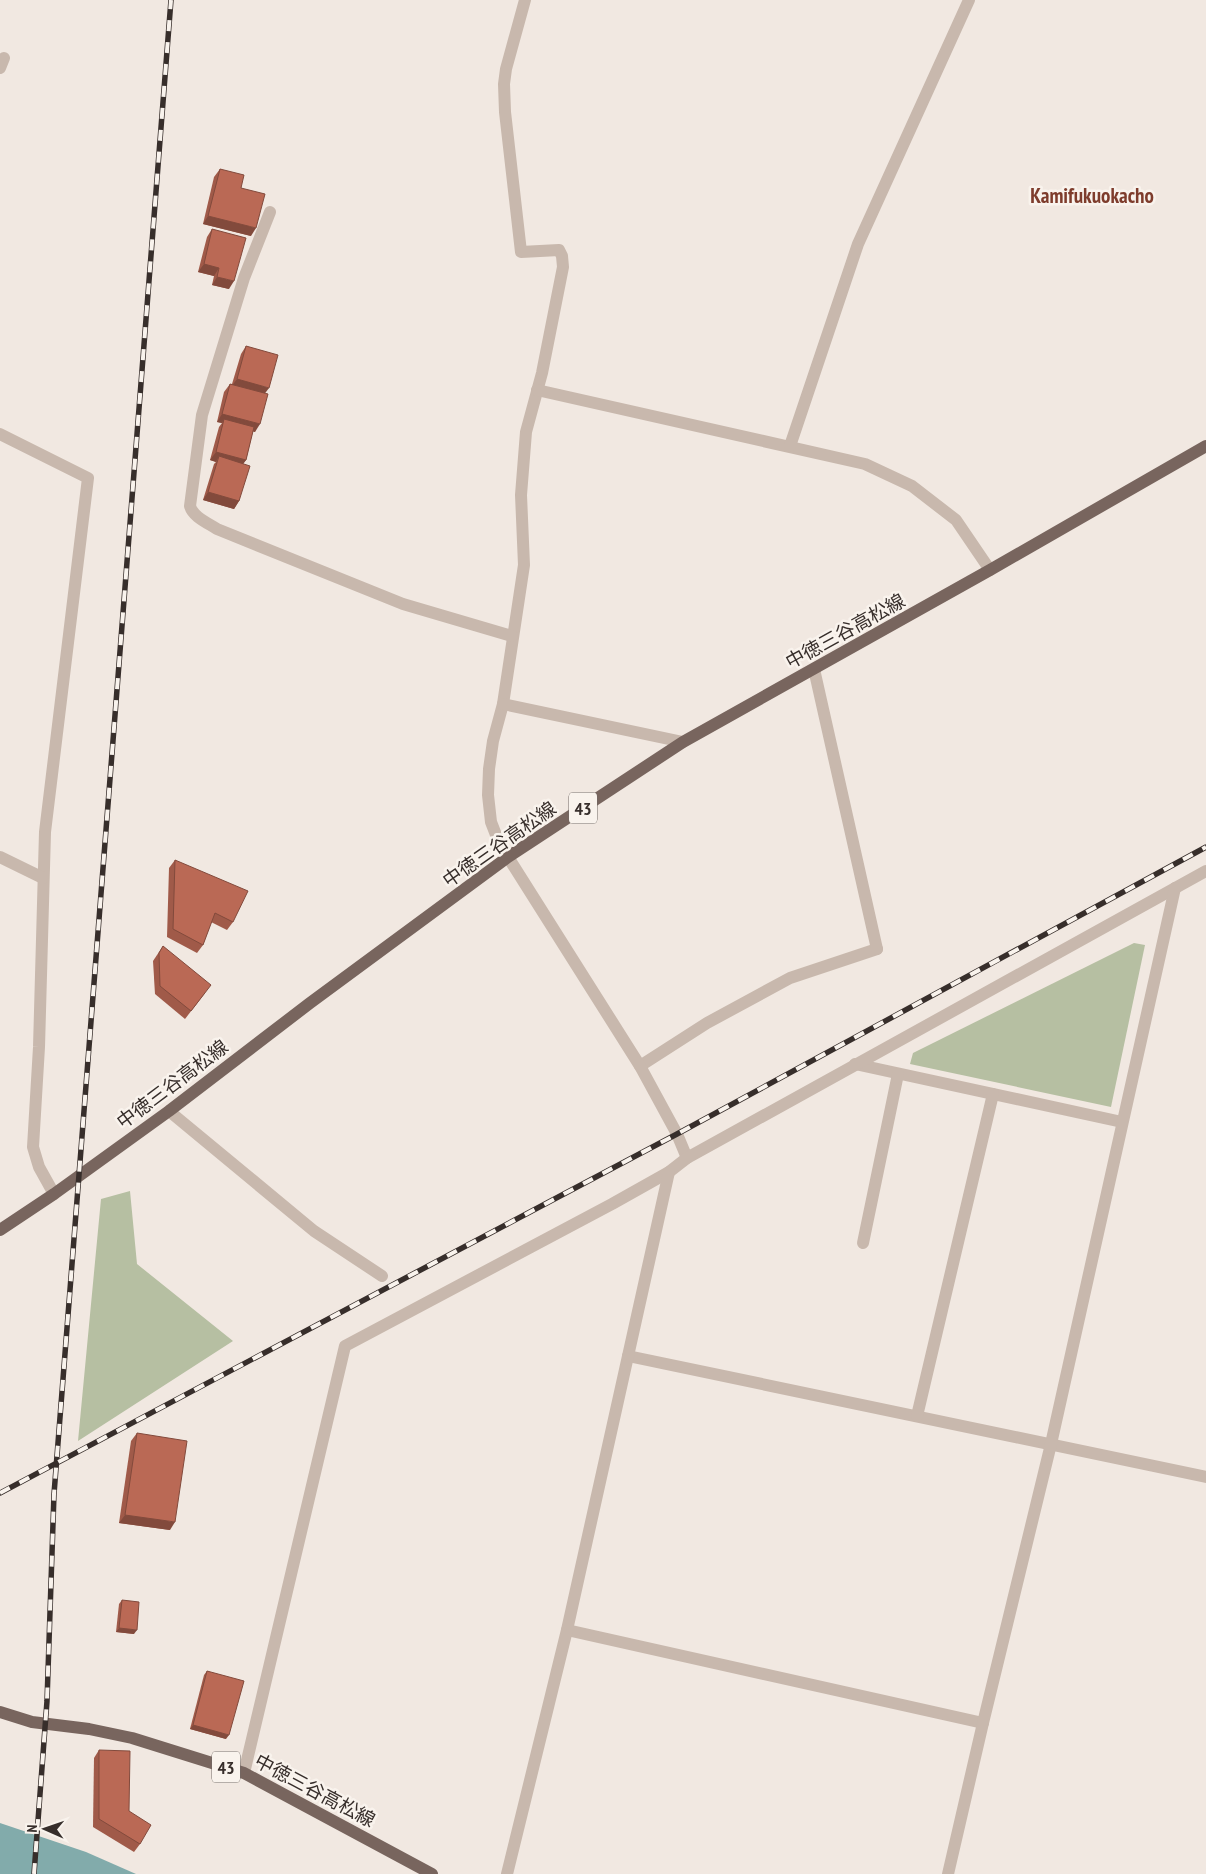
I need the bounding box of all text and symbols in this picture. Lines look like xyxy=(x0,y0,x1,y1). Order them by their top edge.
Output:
district label: Kamifukuokacho xyxy=(1030,182,1154,209)
street label: 中徳三谷高松線 xyxy=(781,588,909,674)
road number: 43 xyxy=(569,792,597,824)
street label: 中徳三谷高松線 xyxy=(438,796,560,892)
street label: 中徳三谷高松線 xyxy=(112,1034,232,1134)
street label: 中徳三谷高松線 xyxy=(251,1748,379,1832)
road number: 43 xyxy=(212,1751,240,1782)
north arrow xyxy=(20,1804,70,1854)
text: N xyxy=(23,1824,41,1833)

